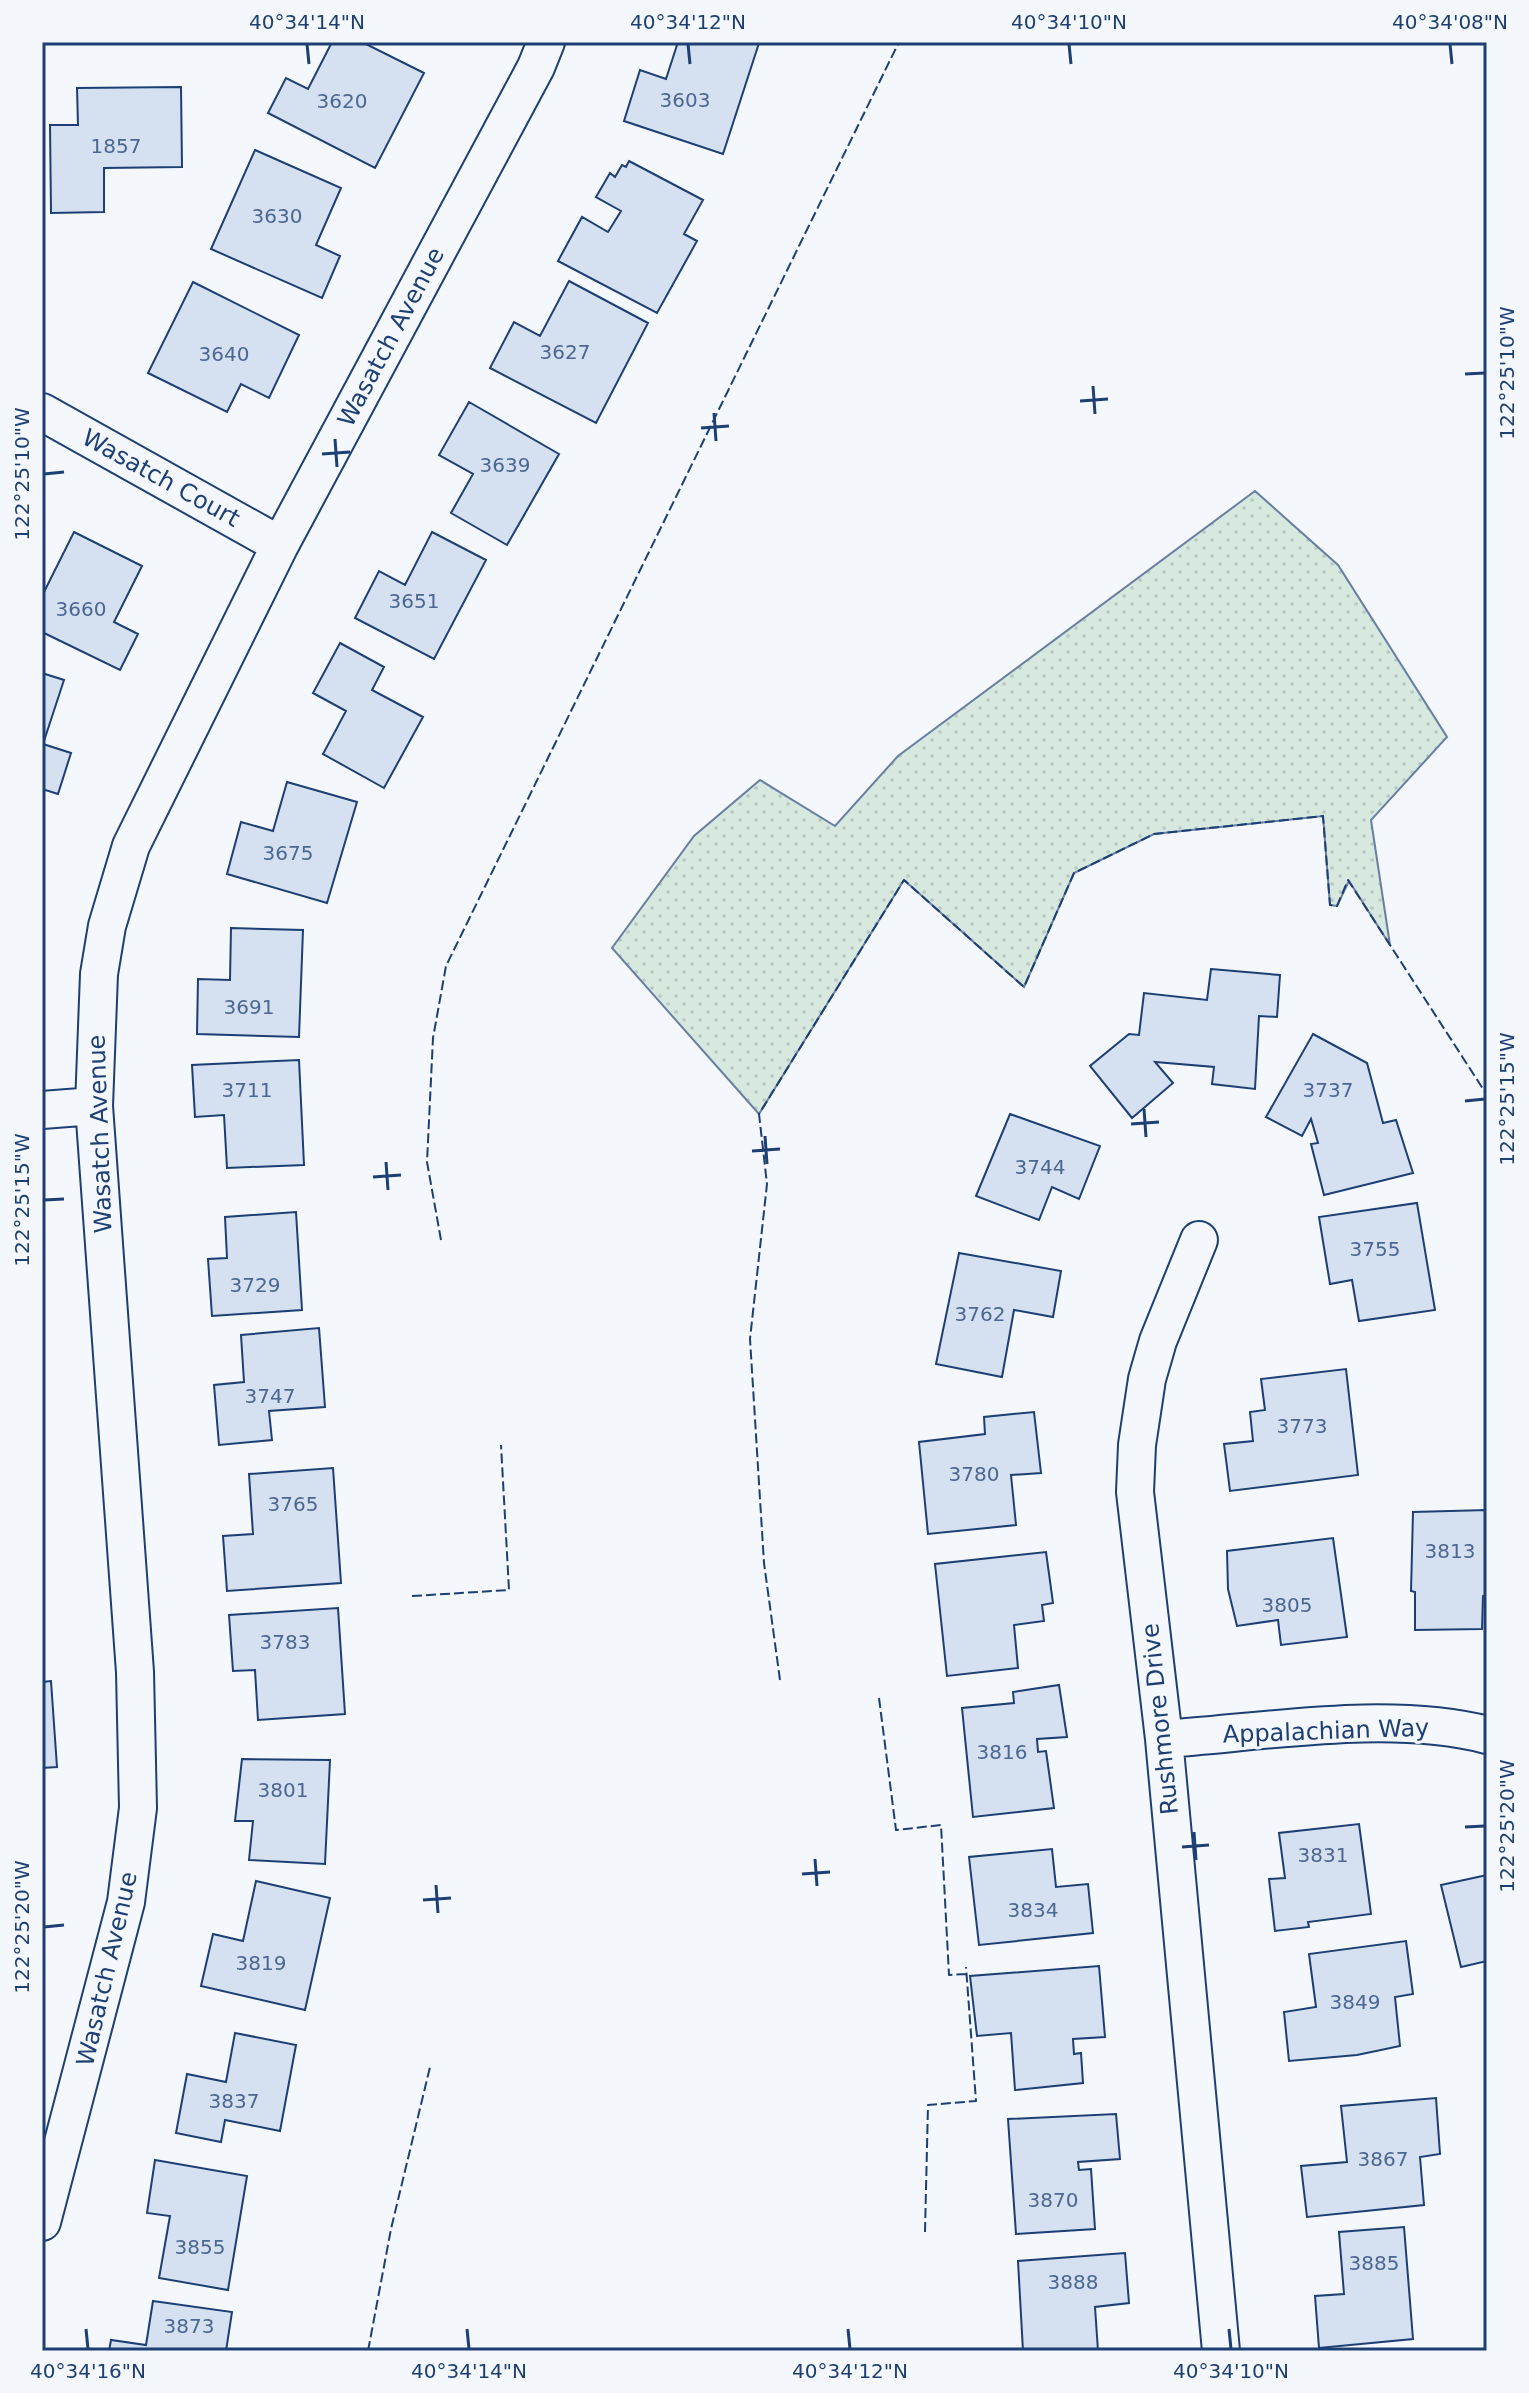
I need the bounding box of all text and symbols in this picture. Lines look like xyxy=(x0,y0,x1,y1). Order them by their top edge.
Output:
text: 40°34'14"N xyxy=(249,10,365,34)
text: 40°34'12"N xyxy=(630,10,746,34)
text: 40°34'10"N xyxy=(1011,10,1127,34)
text: 40°34'08"N xyxy=(1392,10,1508,34)
house number: 3603 xyxy=(660,88,710,112)
house number: 3620 xyxy=(317,89,367,113)
house number: 1857 xyxy=(91,134,141,158)
house number: 3630 xyxy=(252,204,302,228)
street label: Wasatch Avenue xyxy=(332,243,450,431)
text: 122°25'10"W xyxy=(1495,306,1519,440)
house number: 3627 xyxy=(540,340,590,364)
house number: 3640 xyxy=(199,342,249,366)
text: 122°25'10"W xyxy=(10,407,34,541)
street label: Wasatch Court xyxy=(77,423,245,533)
house number: 3639 xyxy=(480,453,530,477)
house number: 3651 xyxy=(389,589,439,613)
house number: 3660 xyxy=(56,597,106,621)
house number: 3675 xyxy=(263,841,313,865)
house number: 3691 xyxy=(224,995,274,1019)
text: 122°25'15"W xyxy=(1495,1032,1519,1166)
street label: Wasatch Avenue xyxy=(83,1034,117,1234)
house number: 3711 xyxy=(222,1078,272,1102)
house number: 3737 xyxy=(1303,1078,1353,1102)
text: 122°25'15"W xyxy=(10,1133,34,1267)
house number: 3744 xyxy=(1015,1155,1065,1179)
house number: 3755 xyxy=(1350,1237,1400,1261)
house number: 3729 xyxy=(230,1273,280,1297)
house number: 3762 xyxy=(955,1302,1005,1326)
house number: 3747 xyxy=(245,1384,295,1408)
house number: 3773 xyxy=(1277,1414,1327,1438)
house number: 3780 xyxy=(949,1462,999,1486)
house number: 3765 xyxy=(268,1492,318,1516)
house number: 3813 xyxy=(1425,1539,1475,1563)
house number: 3805 xyxy=(1262,1593,1312,1617)
street label: Rushmore Drive xyxy=(1136,1622,1184,1816)
house number: 3783 xyxy=(260,1630,310,1654)
street label: Appalachian Way xyxy=(1222,1713,1430,1749)
house number: 3816 xyxy=(977,1740,1027,1764)
text: 122°25'20"W xyxy=(1495,1759,1519,1893)
house number: 3801 xyxy=(258,1778,308,1802)
house number: 3831 xyxy=(1298,1843,1348,1867)
text: 122°25'20"W xyxy=(10,1860,34,1994)
street label: Wasatch Avenue xyxy=(71,1869,143,2069)
house number: 3834 xyxy=(1008,1898,1058,1922)
house number: 3819 xyxy=(236,1951,286,1975)
house number: 3849 xyxy=(1330,1990,1380,2014)
house number: 3837 xyxy=(209,2089,259,2113)
house number: 3867 xyxy=(1358,2147,1408,2171)
house number: 3870 xyxy=(1028,2188,1078,2212)
house number: 3855 xyxy=(175,2235,225,2259)
house number: 3885 xyxy=(1349,2251,1399,2275)
house number: 3888 xyxy=(1048,2270,1098,2294)
house number: 3873 xyxy=(164,2314,214,2338)
text: 40°34'16"N xyxy=(30,2359,146,2383)
text: 40°34'14"N xyxy=(411,2359,527,2383)
text: 40°34'12"N xyxy=(792,2359,908,2383)
text: 40°34'10"N xyxy=(1173,2359,1289,2383)

